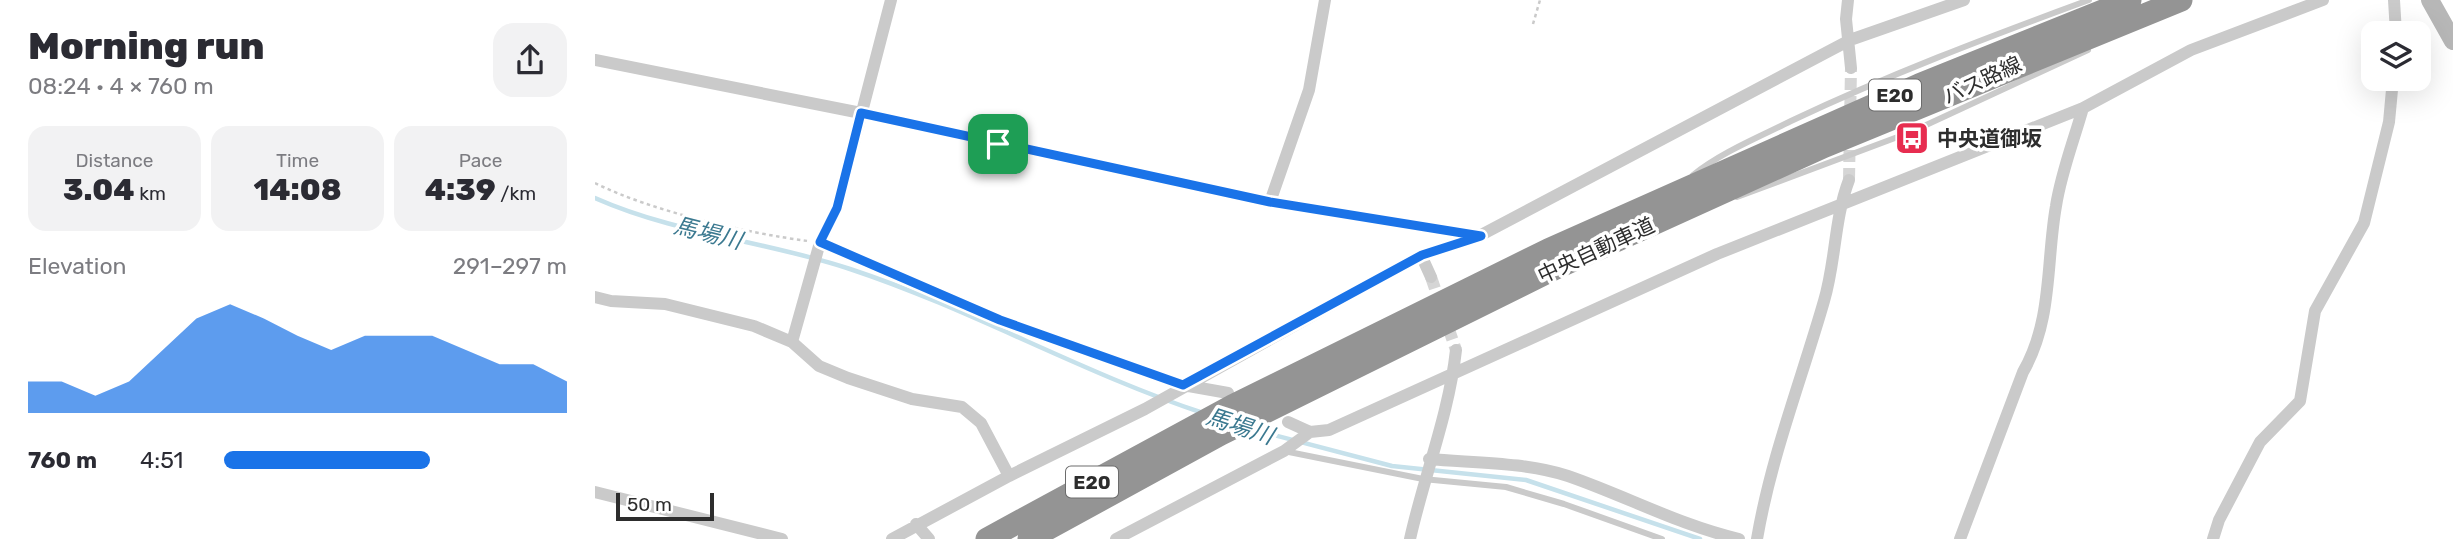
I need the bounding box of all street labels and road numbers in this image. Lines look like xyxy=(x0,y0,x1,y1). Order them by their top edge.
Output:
street label: バス路線 xyxy=(1939,51,2025,109)
road number: E20 xyxy=(1869,80,1921,110)
street label: 中央自動車道 xyxy=(1534,212,1658,288)
road number: E20 xyxy=(1066,467,1118,498)

